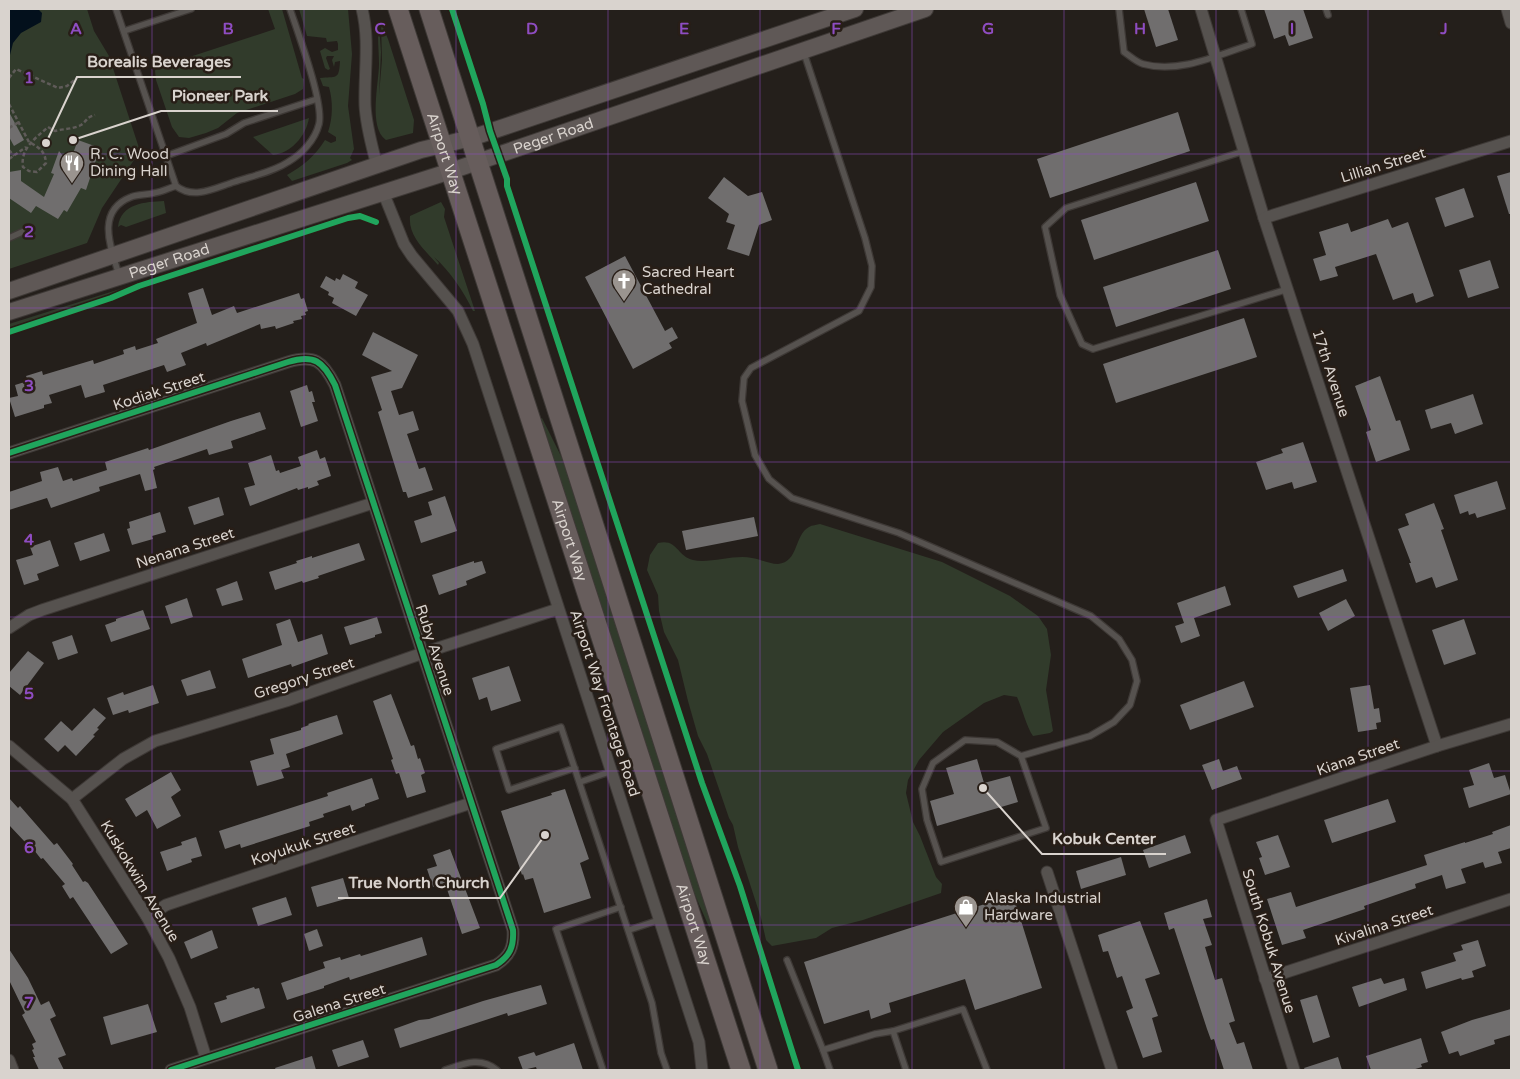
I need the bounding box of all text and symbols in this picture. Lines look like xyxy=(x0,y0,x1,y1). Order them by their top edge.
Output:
text: A xyxy=(70,19,82,39)
text: B xyxy=(222,19,234,39)
text: C xyxy=(374,19,386,39)
text: D xyxy=(526,19,538,39)
text: E xyxy=(679,19,689,39)
text: F xyxy=(831,19,841,39)
text: G xyxy=(982,19,994,39)
text: H xyxy=(1134,19,1146,39)
text: I xyxy=(1290,19,1294,39)
text: J xyxy=(1439,19,1448,39)
callout: Borealis Beverages xyxy=(77,46,241,77)
text: Borealis Beverages xyxy=(87,52,231,72)
text: 1 xyxy=(24,68,34,88)
callout: Pioneer Park xyxy=(161,80,278,111)
text: Pioneer Park xyxy=(172,86,269,106)
street label: Airport Way xyxy=(423,110,466,197)
street label: Peger Road xyxy=(511,114,596,158)
street label: Lillian Street xyxy=(1338,143,1428,186)
place label: R. C. Wood Dining Hall xyxy=(90,145,169,180)
restaurant icon: R. C. Wood Dining Hall xyxy=(59,150,85,184)
text: 2 xyxy=(24,222,34,242)
street label: Peger Road xyxy=(126,240,212,282)
place label: Sacred Heart Cathedral xyxy=(642,263,735,298)
church icon: Sacred Heart Cathedral xyxy=(611,268,637,302)
street label: 17th Avenue xyxy=(1308,327,1354,419)
street label: Kodiak Street xyxy=(111,368,208,414)
text: 3 xyxy=(24,376,34,396)
street label: Airport Way xyxy=(548,496,591,583)
street label: Nenana Street xyxy=(134,524,237,572)
text: 4 xyxy=(24,530,34,550)
street label: Ruby Avenue xyxy=(412,602,458,698)
street label: Airport Way Frontage Road xyxy=(566,607,644,799)
street label: Gregory Street xyxy=(252,653,357,703)
text: 5 xyxy=(24,684,34,704)
street label: Kiana Street xyxy=(1314,734,1402,780)
street label: Kuskokwim Avenue xyxy=(97,817,183,945)
street label: Koyukuk Street xyxy=(249,819,358,869)
callout: Kobuk Center xyxy=(1042,823,1166,854)
text: Kobuk Center xyxy=(1052,829,1157,849)
text: 6 xyxy=(24,838,34,858)
callout: True North Church xyxy=(338,867,500,898)
street label: South Kobuk Avenue xyxy=(1238,867,1300,1015)
text: True North Church xyxy=(347,873,490,893)
street label: Airport Way xyxy=(672,881,716,968)
place label: Alaska Industrial Hardware xyxy=(984,889,1101,924)
shop icon: Alaska Industrial Hardware xyxy=(953,894,979,928)
street label: Kivalina Street xyxy=(1333,901,1435,949)
street label: Galena Street xyxy=(290,979,388,1026)
text: 7 xyxy=(24,993,34,1013)

